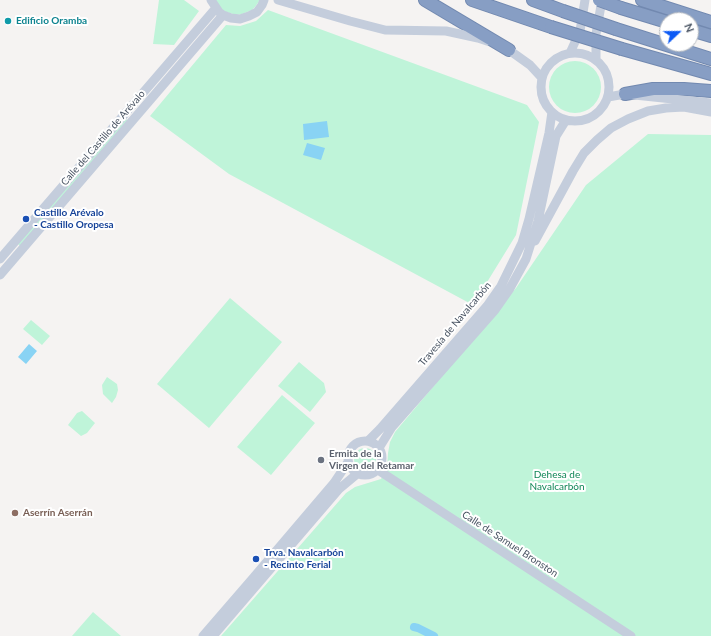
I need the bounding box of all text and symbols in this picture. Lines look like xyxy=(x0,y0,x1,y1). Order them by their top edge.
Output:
north arrow xyxy=(659,12,699,52)
place label: Edificio Oramba xyxy=(16,15,87,27)
marker: Edificio Oramba xyxy=(3,16,13,26)
text: N xyxy=(682,21,697,34)
street label: Calle del Castillo de Arévalo xyxy=(58,88,148,188)
place label: Castillo Arévalo - Castillo Oropesa xyxy=(34,207,114,230)
marker: Castillo Arévalo - Castillo Oropesa xyxy=(21,214,31,224)
street label: Travesía de Navalcarbón xyxy=(416,279,494,369)
place label: Ermita de la Virgen del Retamar xyxy=(329,448,414,472)
marker: Ermita de la Virgen del Retamar xyxy=(316,455,326,465)
park label: Dehesa de Navalcarbón xyxy=(530,469,584,492)
place label: Aserrín Aserrán xyxy=(23,507,93,519)
marker: Aserrín Aserrán xyxy=(10,508,20,518)
street label: Calle de Samuel Bronston xyxy=(460,508,560,580)
place label: Trva. Navalcarbón - Recinto Ferial xyxy=(264,547,344,570)
marker: Trva. Navalcarbón - Recinto Ferial xyxy=(251,554,261,564)

